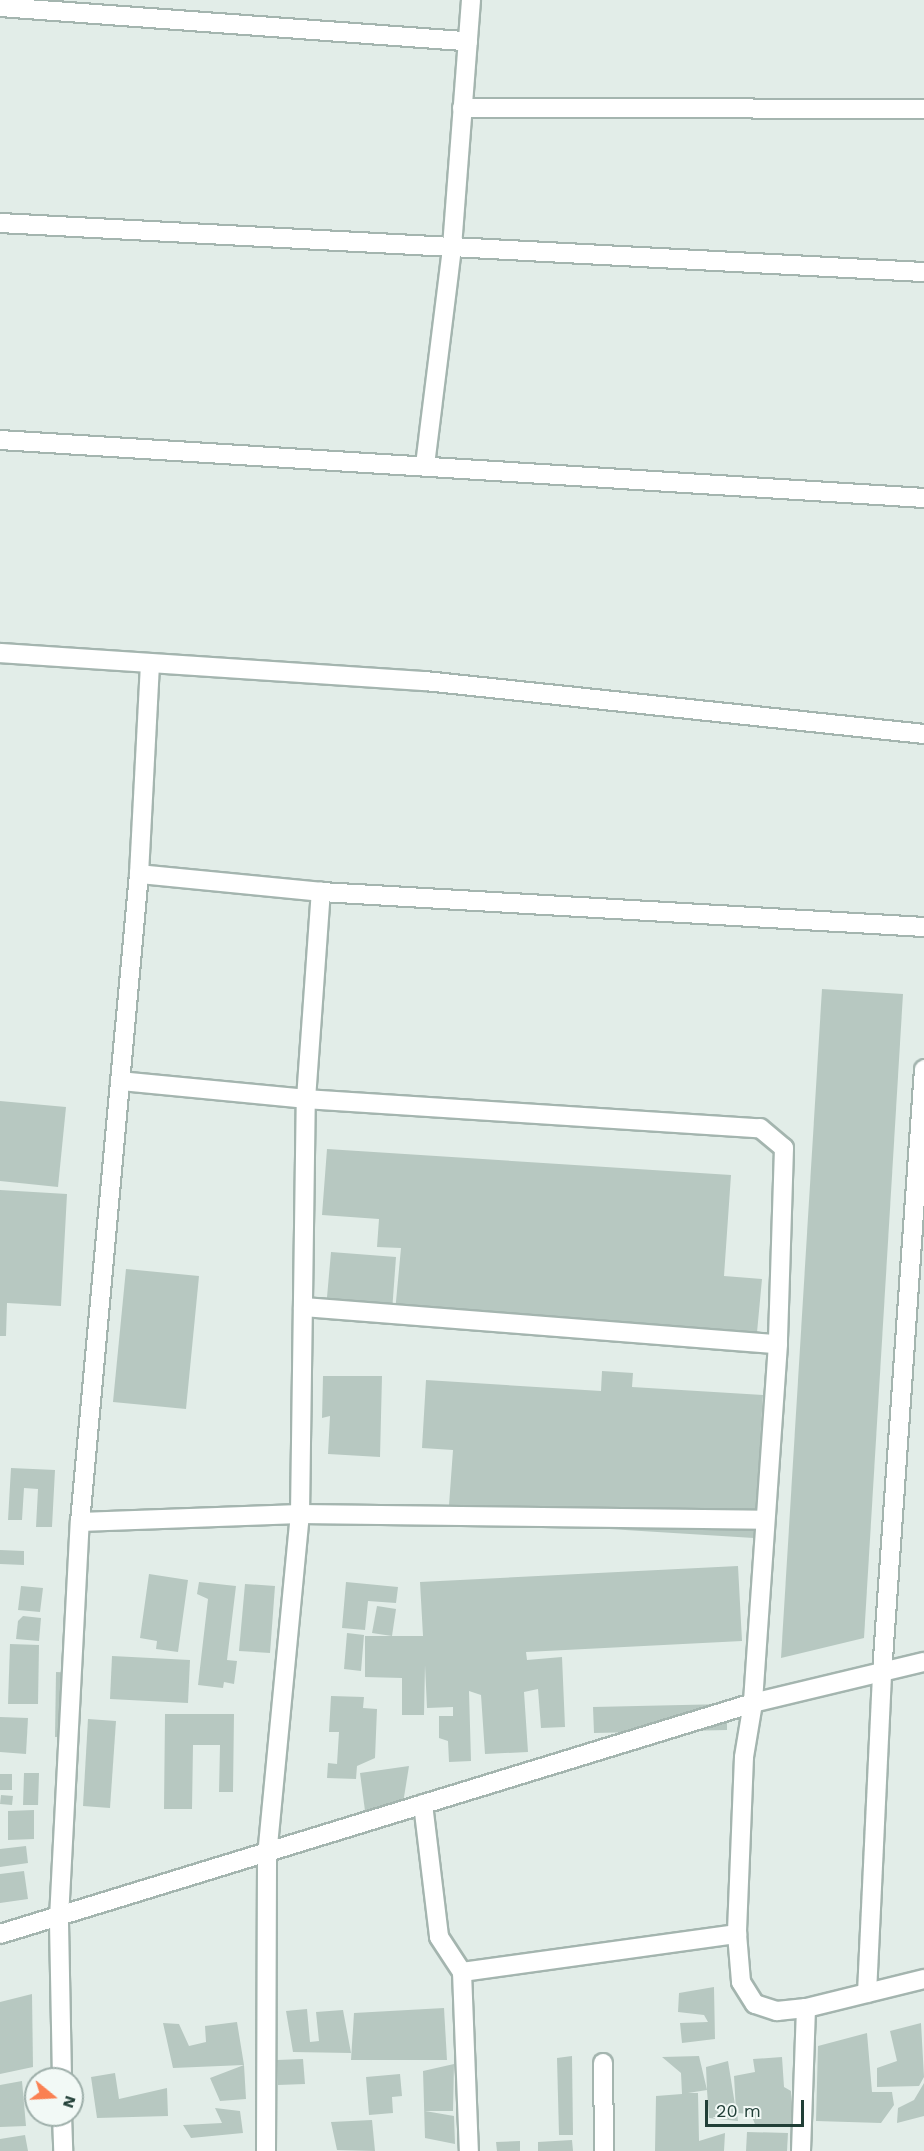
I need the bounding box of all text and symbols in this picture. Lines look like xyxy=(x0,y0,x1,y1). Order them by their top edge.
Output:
north arrow xyxy=(24,2067,84,2127)
scale bar xyxy=(708,2088,807,2126)
text: N xyxy=(59,2094,81,2111)
text: 20 m xyxy=(716,2100,761,2121)

